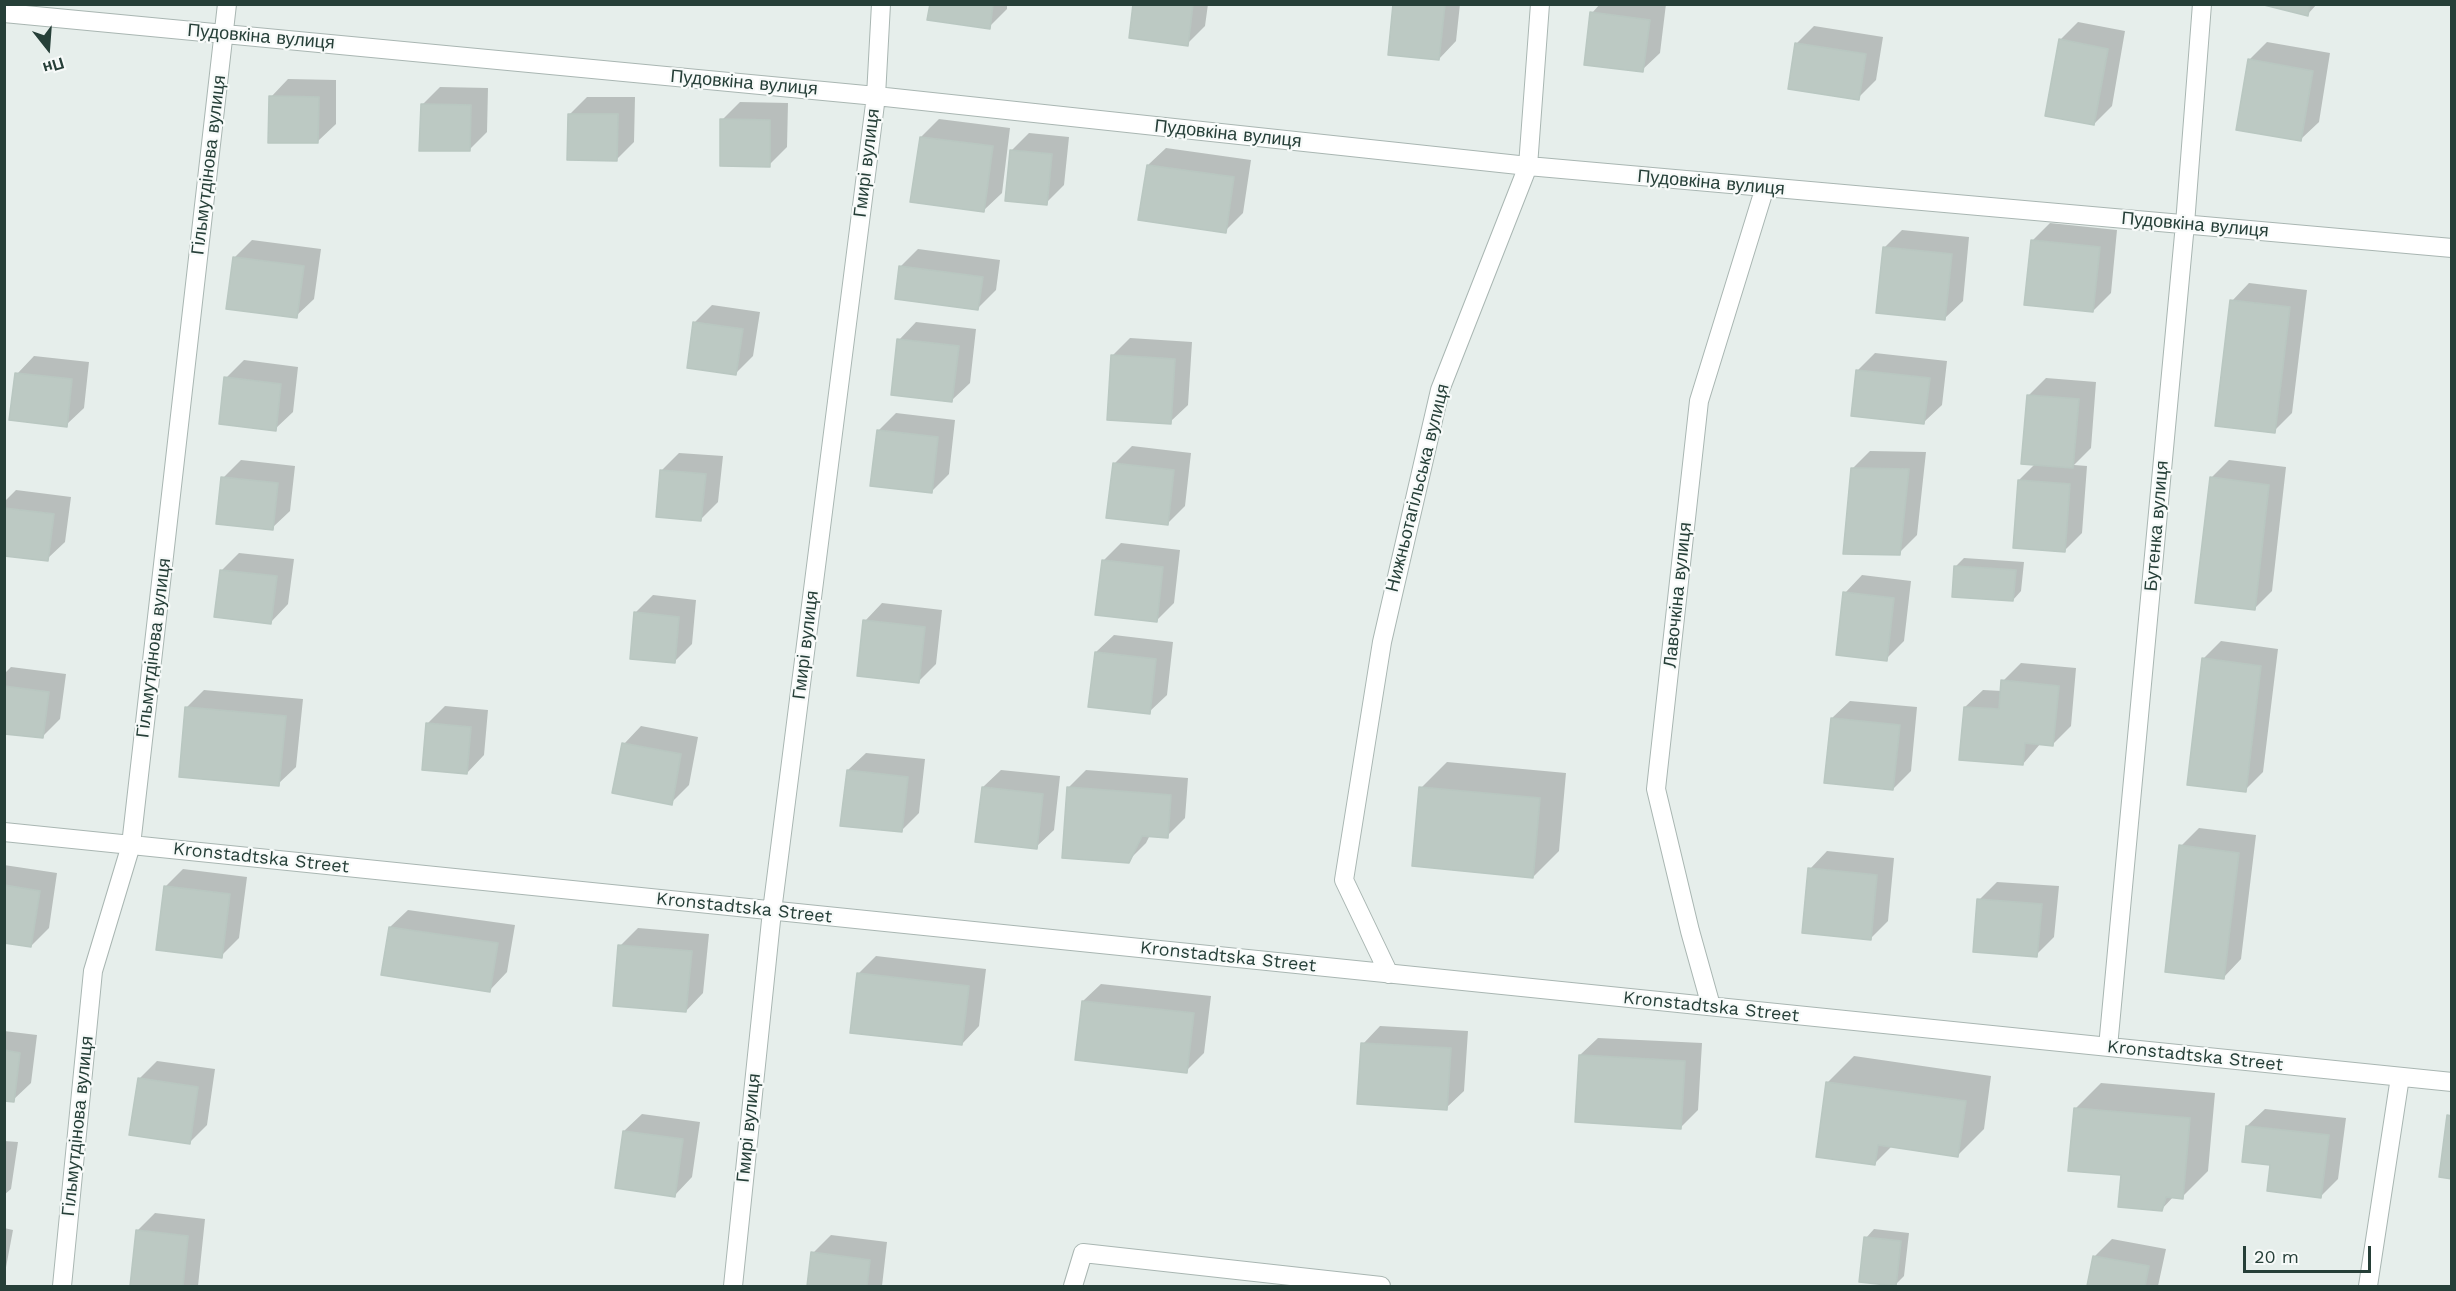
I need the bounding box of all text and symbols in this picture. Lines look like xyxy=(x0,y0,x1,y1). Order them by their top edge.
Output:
north arrow xyxy=(18,18,78,78)
street label: Пудовкіна вулиця xyxy=(186,20,336,54)
text: Пн xyxy=(41,54,66,78)
street label: Пудовкіна вулиця xyxy=(669,66,819,100)
street label: Гільмутдінова вулиця xyxy=(187,74,231,256)
street label: Гмирі вулиця xyxy=(850,107,884,219)
street label: Пудовкіна вулиця xyxy=(1153,116,1303,152)
street label: Пудовкіна вулиця xyxy=(1636,166,1786,200)
street label: Пудовкіна вулиця xyxy=(2120,208,2270,242)
street label: Нижньотагільська вулиця xyxy=(1382,382,1454,594)
street label: Бутенка вулиця xyxy=(2141,460,2173,592)
street label: Лавочкіна вулиця xyxy=(1660,521,1696,669)
street label: Гільмутдінова вулиця xyxy=(132,557,176,739)
street label: Гмирі вулиця xyxy=(789,589,823,701)
street label: Kronstadtska Street xyxy=(172,838,350,878)
street label: Kronstadtska Street xyxy=(655,888,833,928)
street label: Kronstadtska Street xyxy=(1139,937,1317,977)
street label: Kronstadtska Street xyxy=(1622,987,1800,1027)
street label: Гільмутдінова вулиця xyxy=(58,1035,98,1217)
street label: Kronstadtska Street xyxy=(2106,1036,2284,1076)
street label: Гмирі вулиця xyxy=(733,1072,765,1184)
scale bar xyxy=(2246,1234,2374,1272)
text: 20 m xyxy=(2254,1246,2299,1267)

